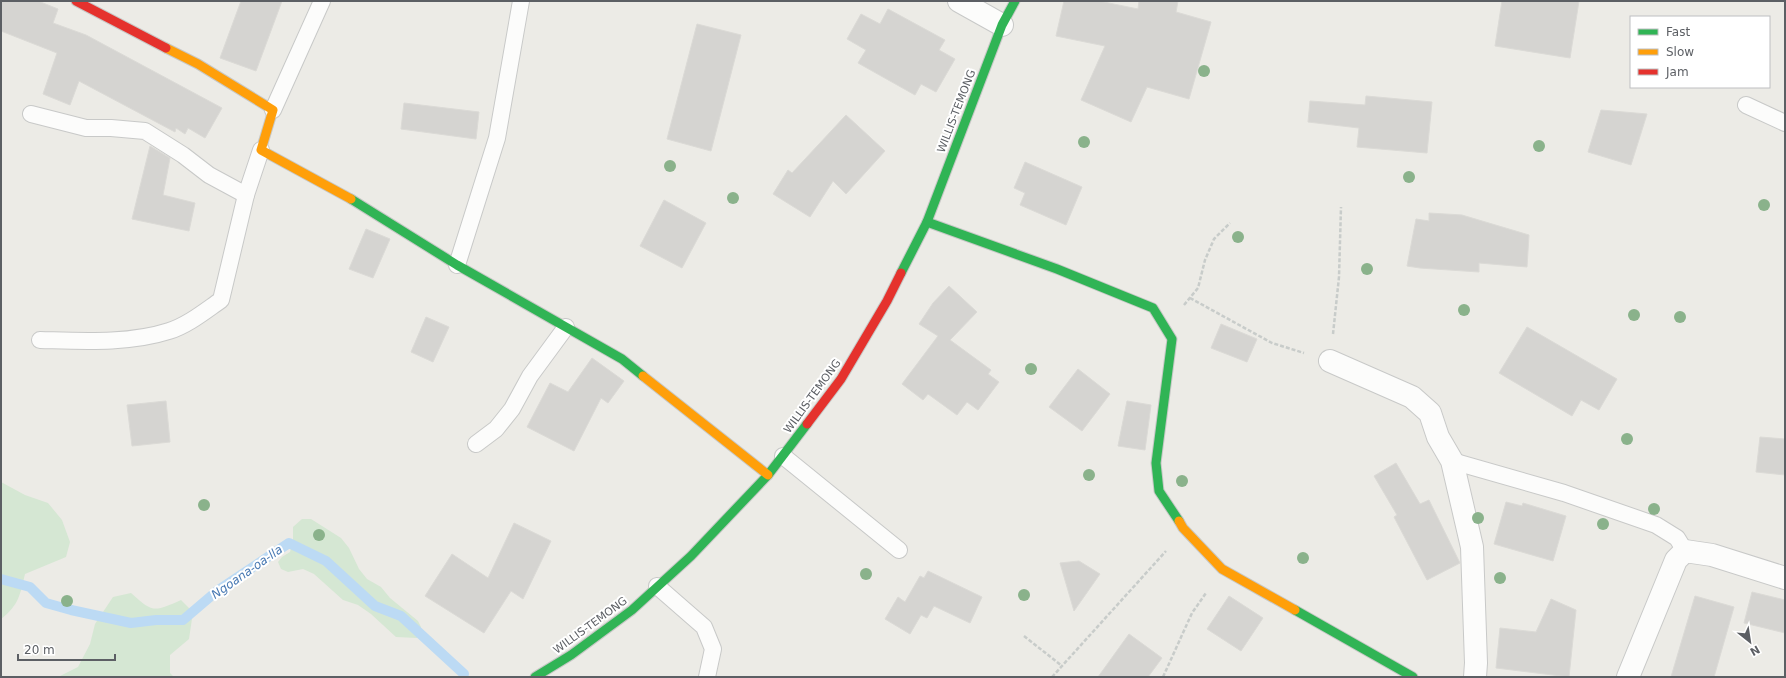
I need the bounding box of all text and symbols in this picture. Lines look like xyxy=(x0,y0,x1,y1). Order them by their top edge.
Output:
legend xyxy=(1630,16,1770,88)
text: Fast xyxy=(1666,25,1690,39)
text: Slow xyxy=(1666,45,1694,59)
text: Jam xyxy=(1665,65,1689,79)
street label: WILLIS-TEMONG xyxy=(935,68,978,155)
street label: WILLIS-TEMONG xyxy=(781,357,844,436)
water label: Ngoana-oa-lla xyxy=(209,542,285,602)
street label: WILLIS-TEMONG xyxy=(551,594,630,657)
north arrow xyxy=(1730,622,1770,662)
scale bar xyxy=(18,636,115,662)
text: N xyxy=(1748,642,1762,658)
text: 20 m xyxy=(24,643,55,657)

